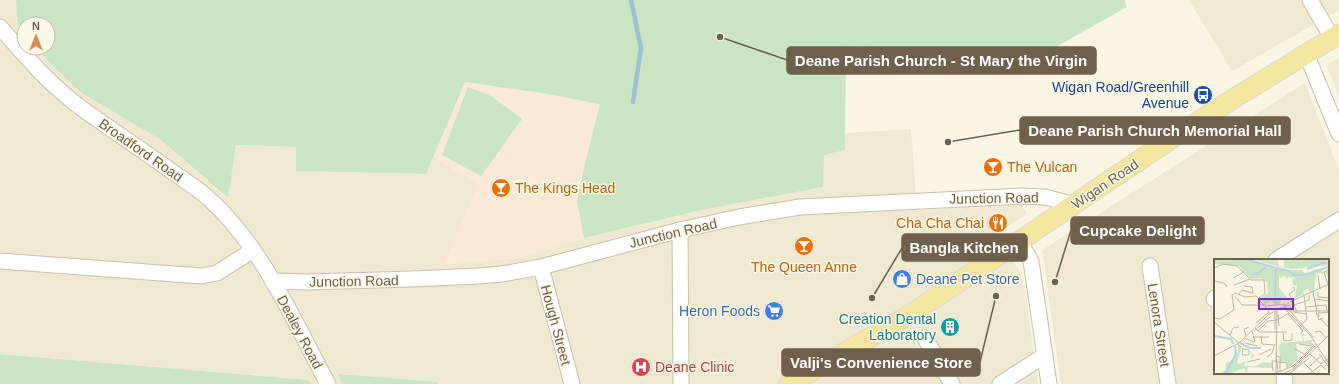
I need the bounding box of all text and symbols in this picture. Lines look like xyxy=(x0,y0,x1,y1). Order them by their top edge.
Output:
north arrow xyxy=(16,16,56,56)
text: N xyxy=(32,20,40,32)
callout: Deane Parish Church - St Mary the Virgin xyxy=(787,47,1096,74)
text: Deane Parish Church - St Mary the Virgin xyxy=(795,52,1087,69)
place label: Wigan Road/Greenhill Avenue xyxy=(1052,79,1189,111)
bus stop icon: Wigan Road/Greenhill Avenue xyxy=(1192,84,1214,106)
street label: Broadford Road xyxy=(96,115,186,185)
callout: Deane Parish Church Memorial Hall xyxy=(1020,117,1290,144)
text: Deane Parish Church Memorial Hall xyxy=(1028,122,1282,139)
bar icon: The Vulcan xyxy=(982,156,1004,178)
street label: Wigan Road xyxy=(1069,156,1141,212)
place label: The Vulcan xyxy=(1007,159,1077,175)
bar icon: The Kings Head xyxy=(490,177,512,199)
place label: The Kings Head xyxy=(515,180,615,196)
street label: Junction Road xyxy=(949,189,1039,207)
restaurant icon: Cha Cha Chai xyxy=(987,212,1009,234)
street label: Junction Road xyxy=(628,215,718,251)
place label: Cha Cha Chai xyxy=(896,215,984,231)
callout: Cupcake Delight xyxy=(1071,217,1204,244)
text: Cupcake Delight xyxy=(1079,222,1197,239)
callout: Bangla Kitchen xyxy=(902,234,1027,261)
bar icon: The Queen Anne xyxy=(793,235,815,257)
text: Bangla Kitchen xyxy=(909,239,1019,256)
place label: The Queen Anne xyxy=(751,259,857,275)
inset map xyxy=(1214,259,1329,374)
shop icon: Deane Pet Store xyxy=(891,268,913,290)
place label: Deane Pet Store xyxy=(916,271,1020,287)
street label: Junction Road xyxy=(309,272,399,290)
street label: Lenora Street xyxy=(1144,282,1174,368)
street label: Hough Street xyxy=(538,283,574,367)
street label: Dealey Road xyxy=(274,293,326,371)
supermarket icon: Heron Foods xyxy=(763,300,785,322)
place label: Heron Foods xyxy=(679,303,760,319)
place label: Creation Dental Laboratory xyxy=(839,311,936,343)
building icon: Creation Dental Laboratory xyxy=(939,316,961,338)
callout: Valji's Convenience Store xyxy=(782,349,980,376)
text: Valji's Convenience Store xyxy=(790,354,972,371)
hospital icon: Deane Clinic xyxy=(630,356,652,378)
place label: Deane Clinic xyxy=(655,359,734,375)

